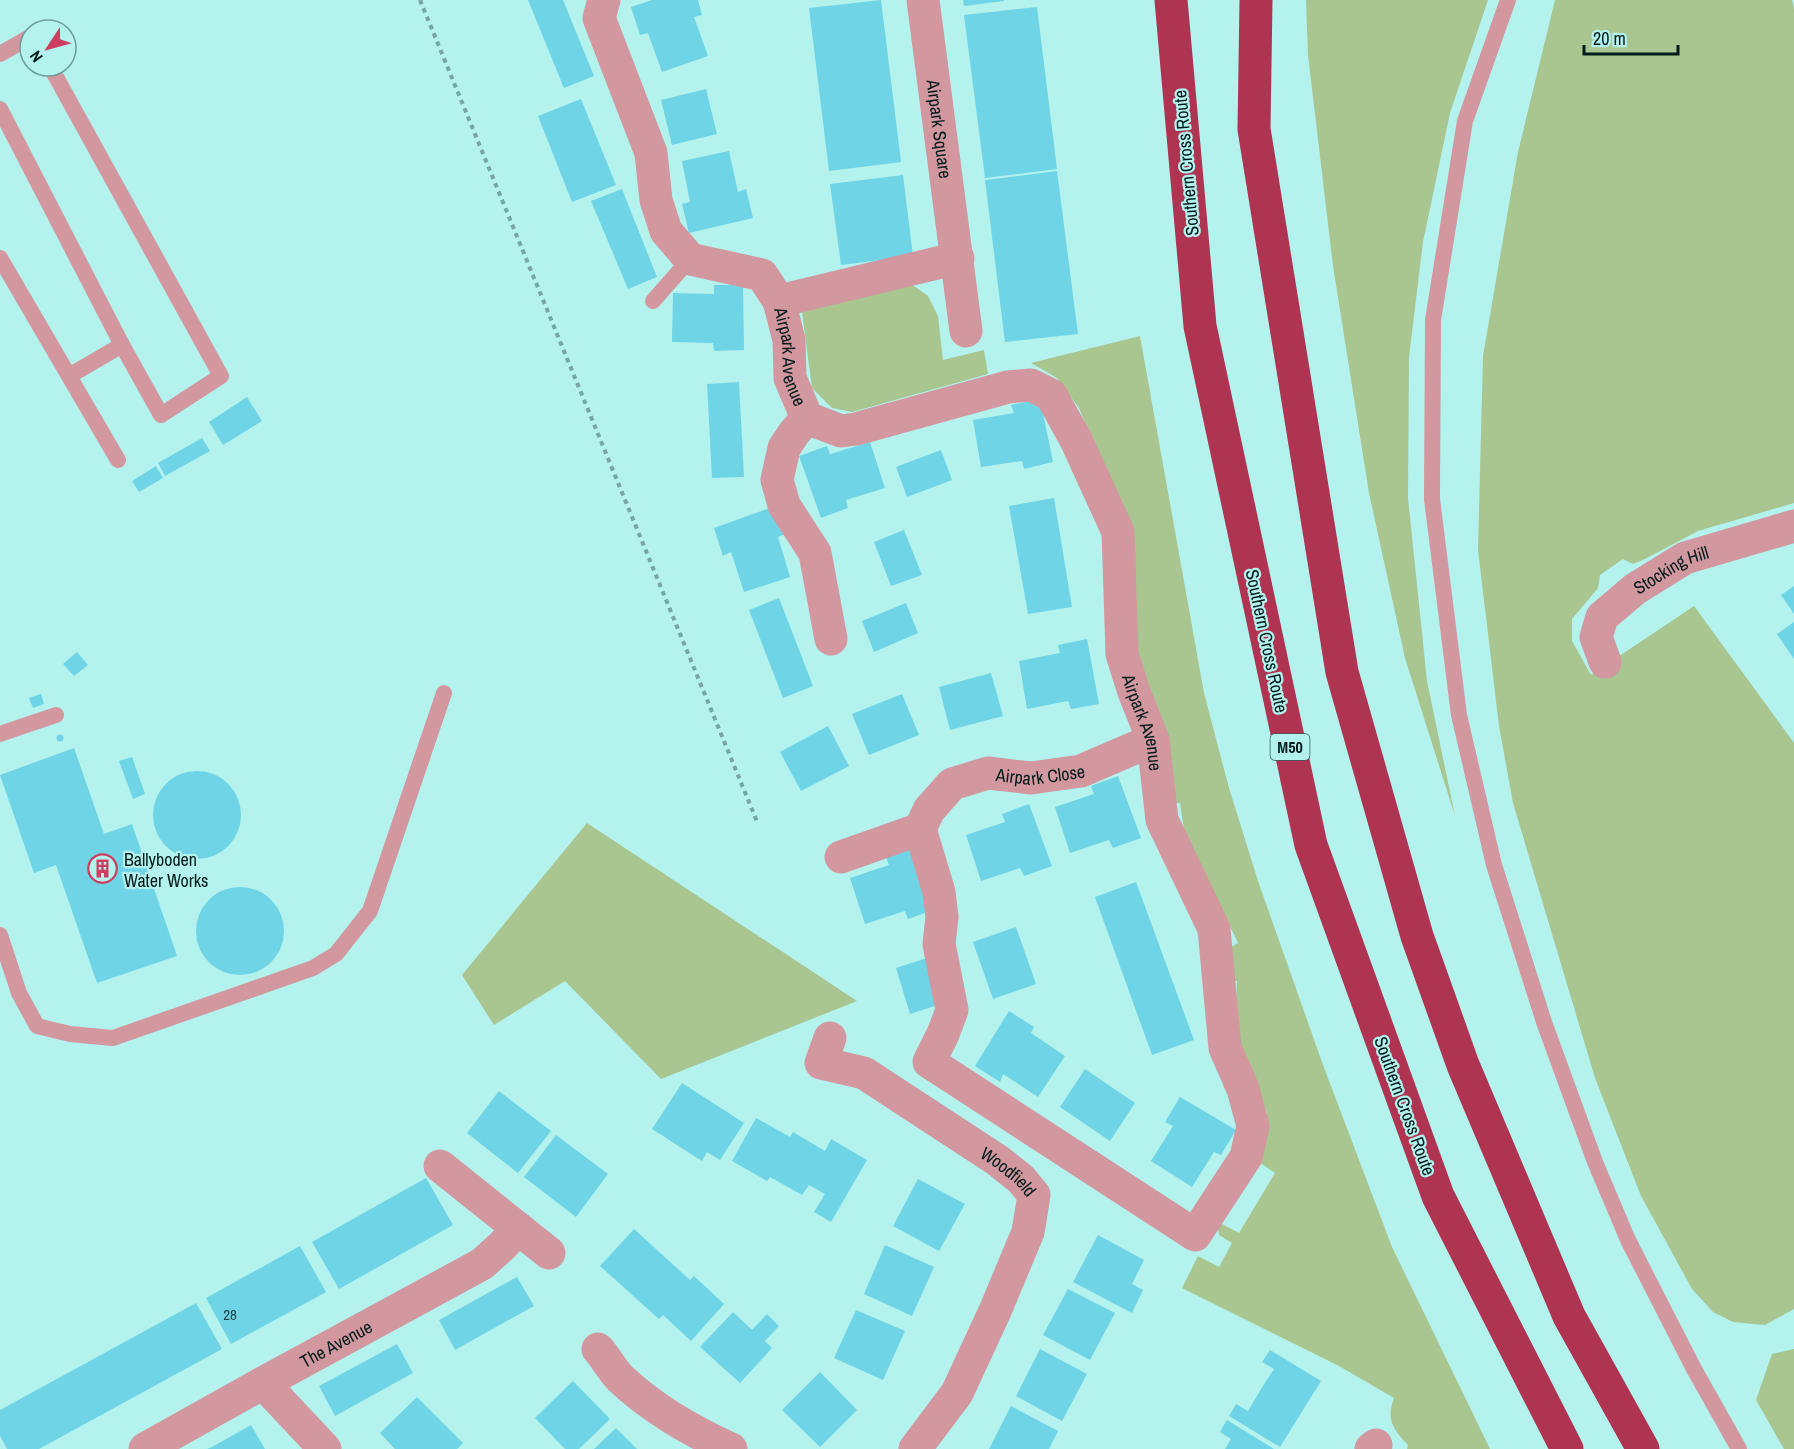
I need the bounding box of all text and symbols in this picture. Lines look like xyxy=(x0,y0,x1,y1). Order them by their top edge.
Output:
north arrow xyxy=(18,18,78,78)
scale bar xyxy=(1584,18,1678,56)
text: 20 m xyxy=(1593,26,1626,51)
text: N xyxy=(24,47,48,67)
street label: Airpark Square xyxy=(921,77,959,180)
street label: Southern Cross Route xyxy=(1167,89,1205,237)
street label: Airpark Avenue xyxy=(768,303,813,410)
street label: Stocking Hill xyxy=(1628,539,1711,600)
street label: Southern Cross Route xyxy=(1240,567,1294,715)
street label: Airpark Avenue xyxy=(1116,670,1169,772)
road number: M50 xyxy=(1270,734,1310,760)
street label: Airpark Close xyxy=(994,758,1086,790)
place label: Ballyboden Water Works xyxy=(124,847,209,893)
building icon: Ballyboden Water Works xyxy=(87,853,119,885)
street label: Southern Cross Route xyxy=(1368,1033,1442,1179)
street label: Woodfield xyxy=(976,1140,1043,1202)
house number: 28 xyxy=(223,1304,237,1325)
street label: The Avenue xyxy=(295,1314,376,1373)

